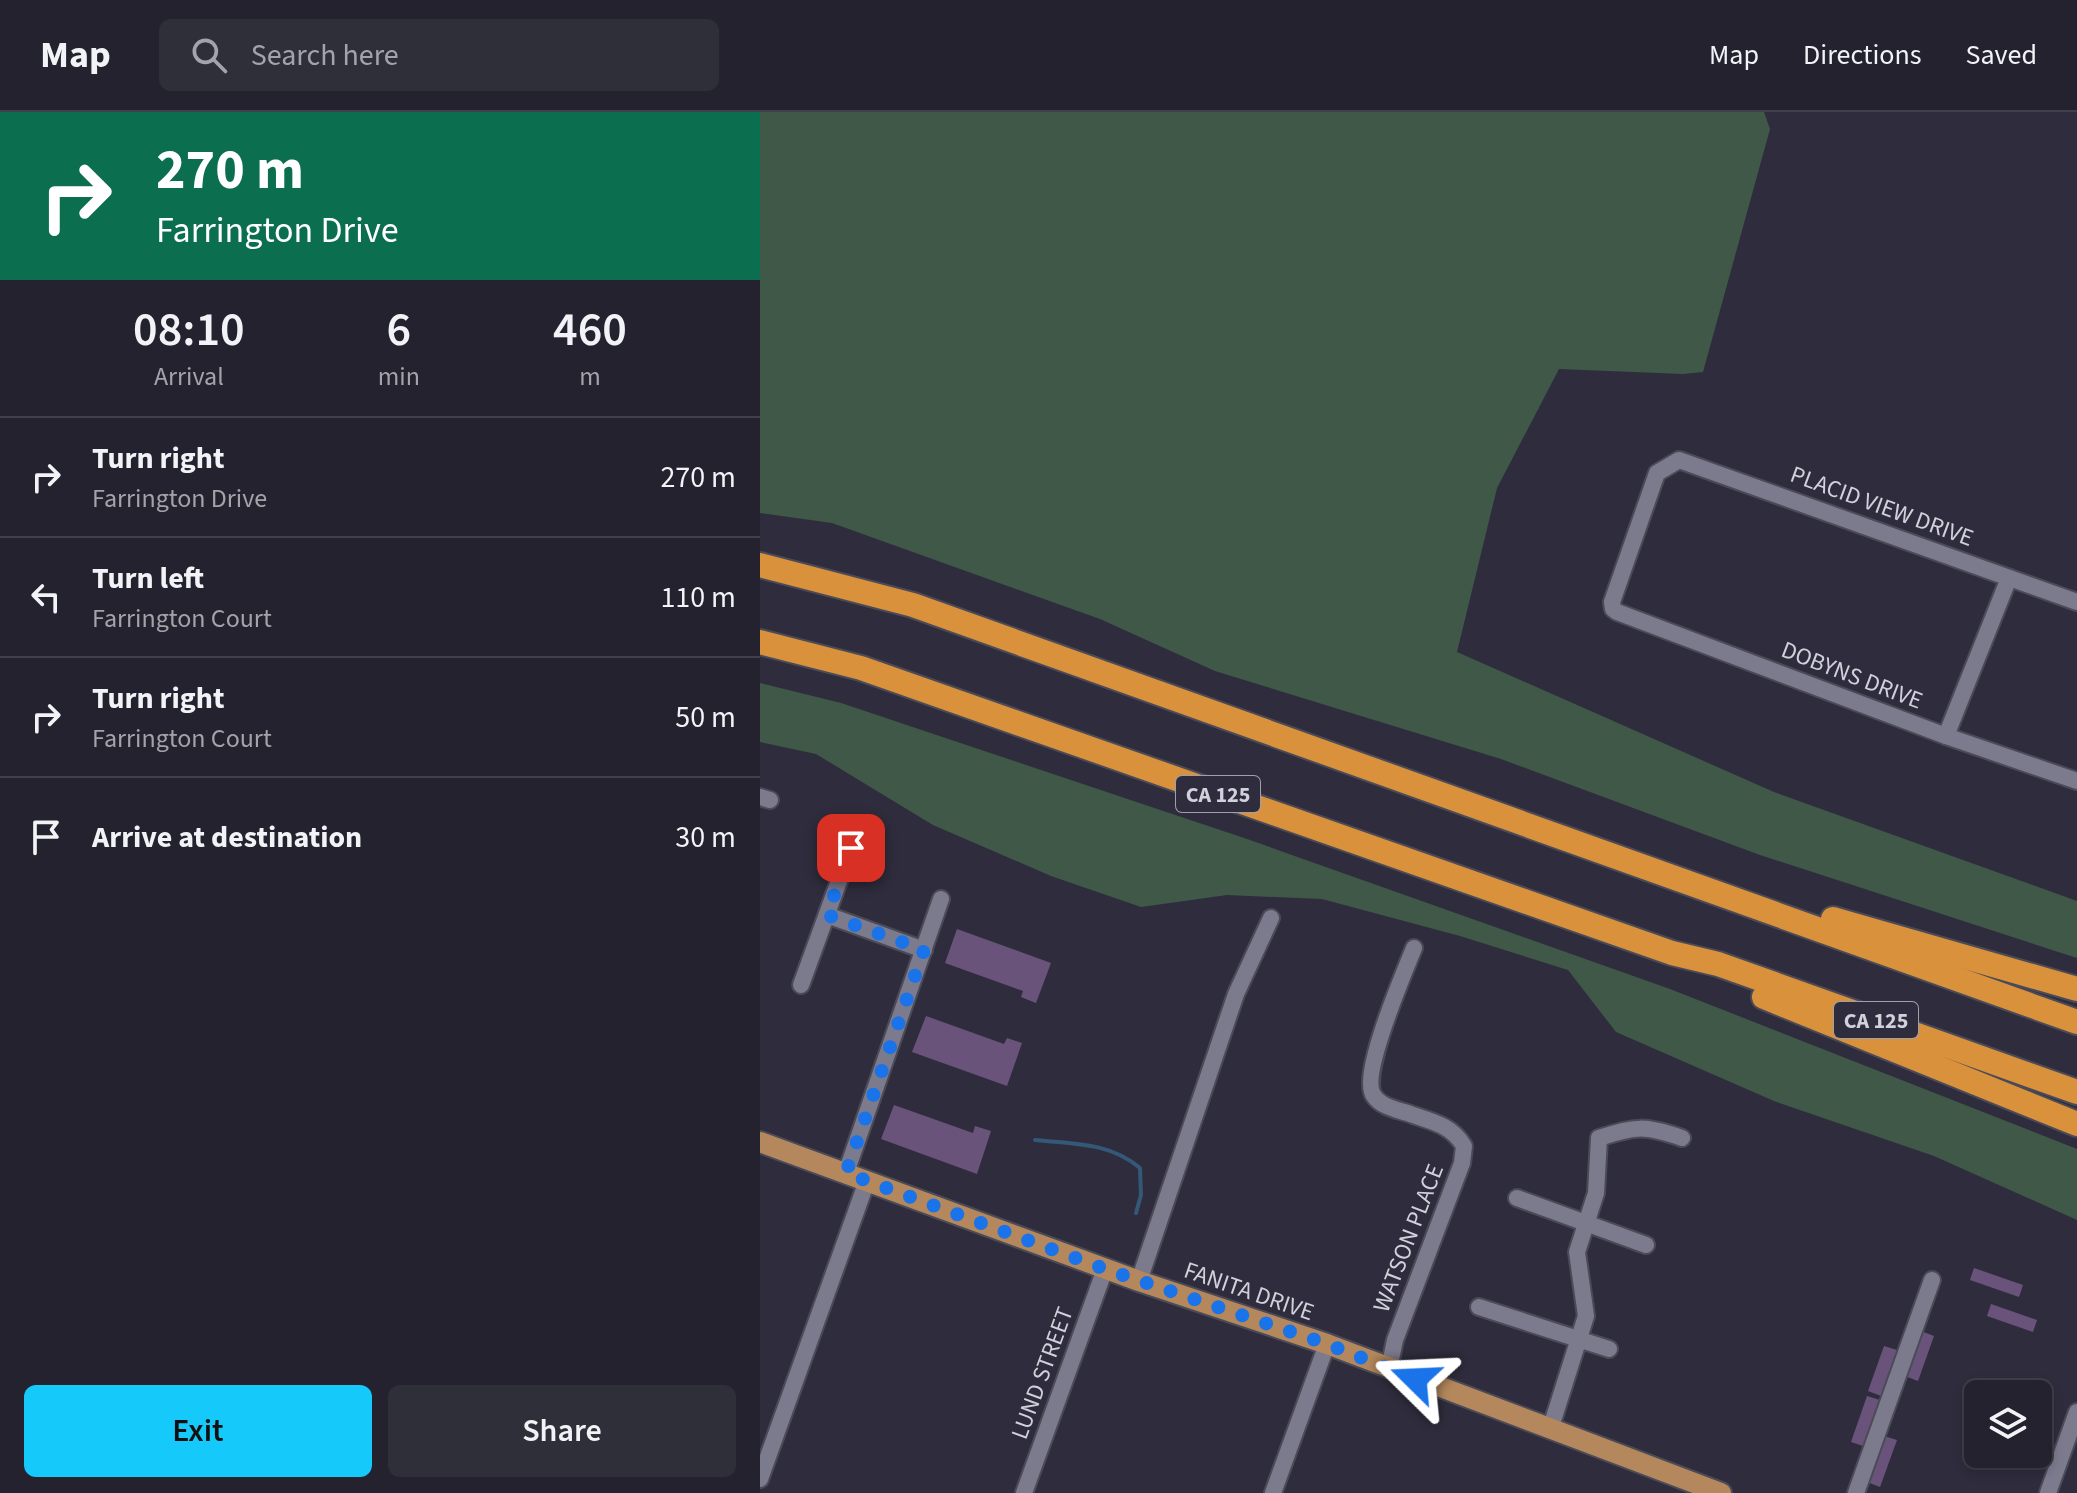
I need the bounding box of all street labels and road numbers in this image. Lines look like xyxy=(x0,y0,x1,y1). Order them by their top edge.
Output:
street label: PLACID VIEW DRIVE xyxy=(1785,457,1978,556)
street label: DOBYNS DRIVE xyxy=(1776,632,1928,718)
road number: CA 125 xyxy=(1176,776,1260,812)
road number: CA 125 xyxy=(1834,1002,1918,1038)
street label: WATSON PLACE xyxy=(1364,1159,1453,1317)
street label: FANITA DRIVE xyxy=(1179,1253,1319,1330)
street label: LUND STREET xyxy=(1002,1302,1083,1444)

